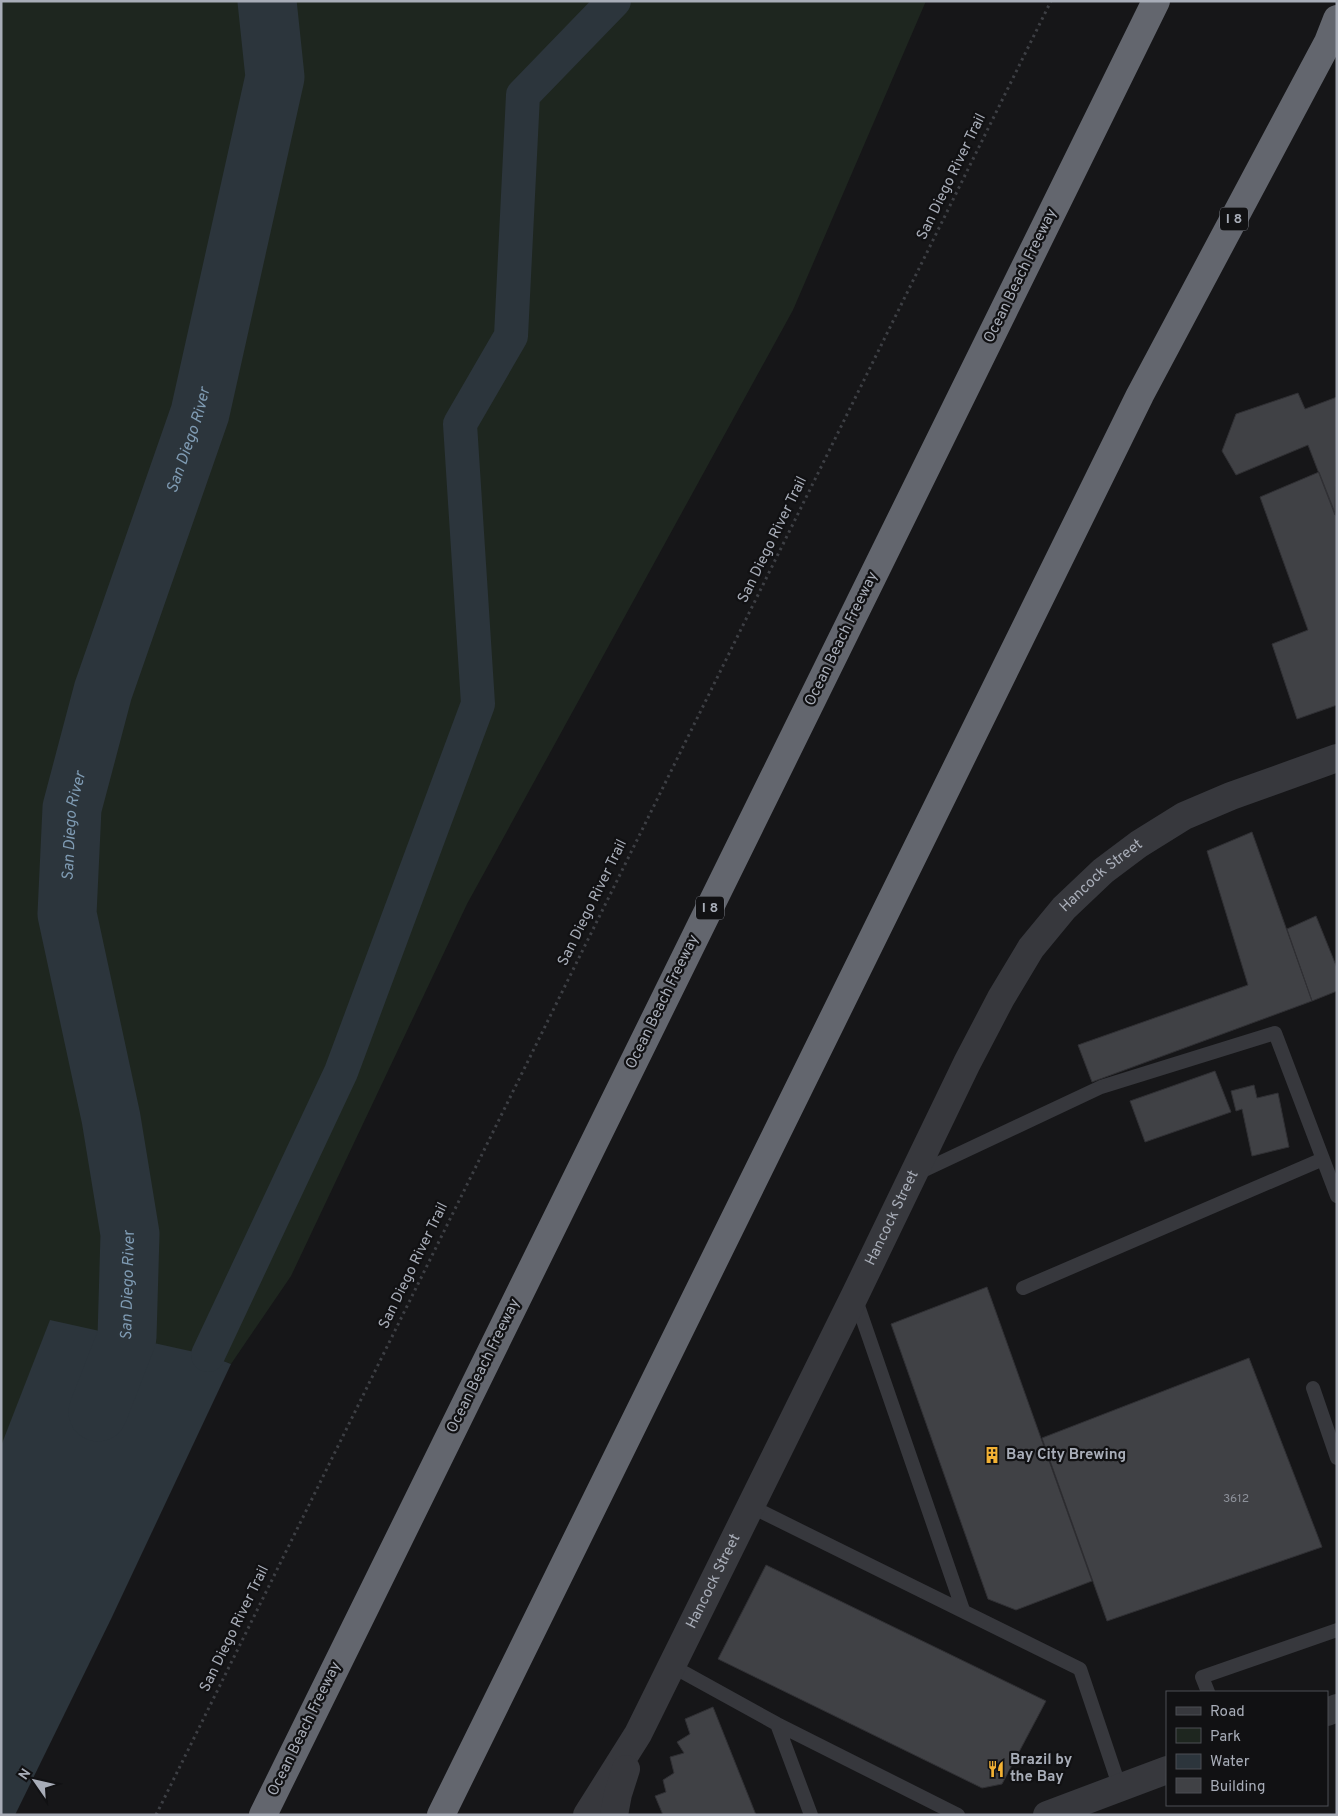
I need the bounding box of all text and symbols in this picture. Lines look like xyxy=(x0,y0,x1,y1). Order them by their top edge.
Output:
street label: San Diego River Trail xyxy=(913,111,991,243)
street label: Ocean Beach Freeway xyxy=(980,206,1062,346)
road number: I 8 xyxy=(1220,208,1248,230)
water label: San Diego River xyxy=(163,384,216,496)
street label: San Diego River Trail xyxy=(734,474,812,606)
street label: Ocean Beach Freeway xyxy=(801,569,883,709)
water label: San Diego River xyxy=(59,768,92,881)
street label: Hancock Street xyxy=(1056,835,1147,916)
street label: San Diego River Trail xyxy=(554,837,632,969)
road number: I 8 xyxy=(696,896,724,920)
street label: Ocean Beach Freeway xyxy=(622,932,704,1072)
street label: Hancock Street xyxy=(861,1167,923,1269)
street label: San Diego River Trail xyxy=(375,1200,453,1332)
water label: San Diego River xyxy=(117,1227,140,1341)
street label: Ocean Beach Freeway xyxy=(443,1296,525,1436)
building icon: Bay City Brewing xyxy=(982,1445,1002,1465)
place label: Bay City Brewing xyxy=(1006,1446,1126,1465)
house number: 3612 xyxy=(1223,1491,1249,1507)
street label: Hancock Street xyxy=(682,1531,745,1632)
street label: San Diego River Trail xyxy=(196,1563,274,1695)
street label: Ocean Beach Freeway xyxy=(264,1659,346,1799)
legend xyxy=(1166,1691,1328,1806)
text: Road xyxy=(1210,1703,1245,1722)
text: Park xyxy=(1210,1728,1241,1747)
place label: Brazil by the Bay xyxy=(1010,1751,1073,1787)
text: Water xyxy=(1210,1753,1250,1772)
north arrow xyxy=(10,1756,60,1806)
restaurant icon: Brazil by the Bay xyxy=(986,1759,1006,1779)
text: N xyxy=(16,1766,35,1783)
text: Building xyxy=(1210,1778,1265,1797)

